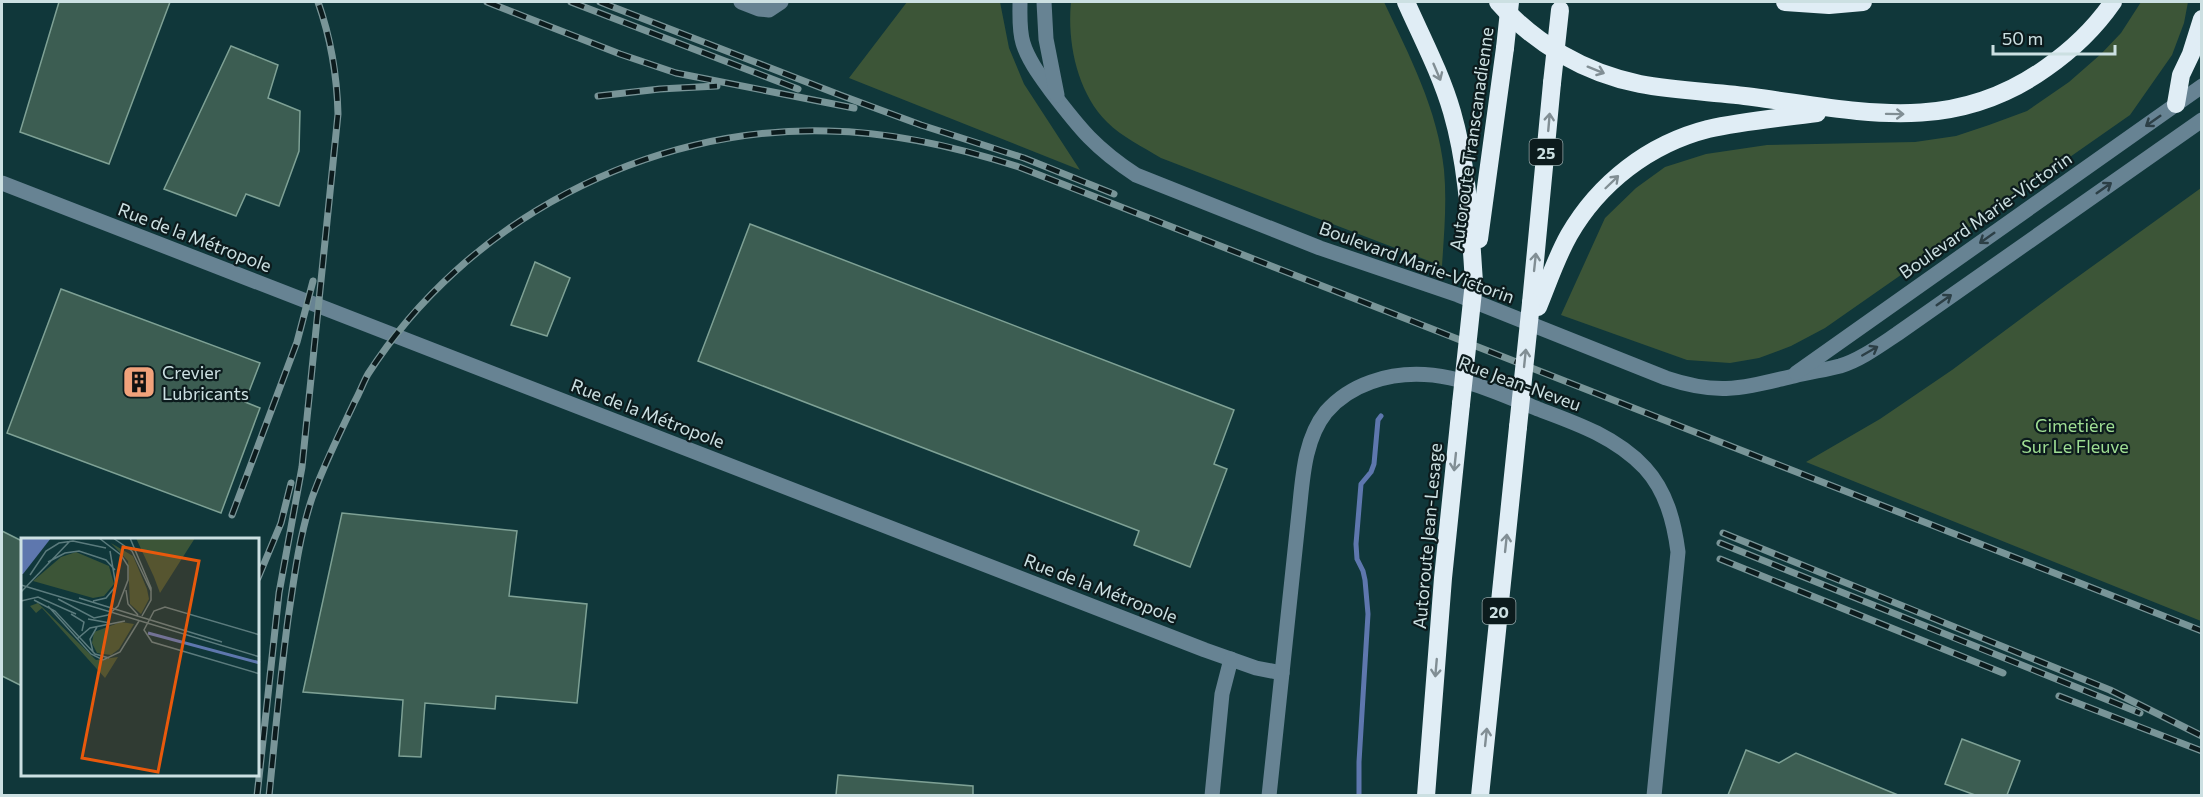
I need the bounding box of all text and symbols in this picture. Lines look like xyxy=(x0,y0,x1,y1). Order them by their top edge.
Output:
scale bar xyxy=(1993,18,2114,56)
street label: Autoroute Transcanadienne xyxy=(1444,26,1498,252)
text: 50 m xyxy=(2002,27,2043,49)
one-way arrow xyxy=(1432,62,1443,80)
one-way arrow xyxy=(1587,65,1605,76)
one-way arrow xyxy=(1885,108,1905,120)
one-way arrow xyxy=(1544,113,1555,133)
one-way arrow xyxy=(2145,115,2161,127)
road number: 25 xyxy=(1530,139,1562,165)
street label: Boulevard Marie-Victorin xyxy=(1894,147,2076,283)
one-way arrow xyxy=(1604,175,1619,189)
one-way arrow xyxy=(2095,182,2111,194)
street label: Rue de la Métropole xyxy=(115,198,275,276)
street label: Boulevard Marie-Victorin xyxy=(1316,216,1518,308)
one-way arrow xyxy=(1979,232,1995,244)
one-way arrow xyxy=(1530,253,1541,273)
one-way arrow xyxy=(1936,294,1952,306)
one-way arrow xyxy=(1861,345,1878,357)
one-way arrow xyxy=(1520,349,1531,368)
street label: Rue Jean-Neveu xyxy=(1456,351,1584,415)
place label: Crevier Lubricants xyxy=(162,361,249,404)
building icon: Crevier Lubricants xyxy=(121,364,157,400)
street label: Rue de la Métropole xyxy=(568,374,728,452)
park label: Cimetière Sur Le Fleuve xyxy=(2021,414,2129,457)
street label: Autoroute Jean-Lesage xyxy=(1408,442,1446,630)
one-way arrow xyxy=(1449,452,1460,471)
one-way arrow xyxy=(1501,534,1512,554)
inset map xyxy=(21,538,260,776)
street label: Rue de la Métropole xyxy=(1021,549,1181,627)
road number: 20 xyxy=(1482,598,1516,624)
one-way arrow xyxy=(1430,657,1441,677)
one-way arrow xyxy=(1481,728,1492,748)

